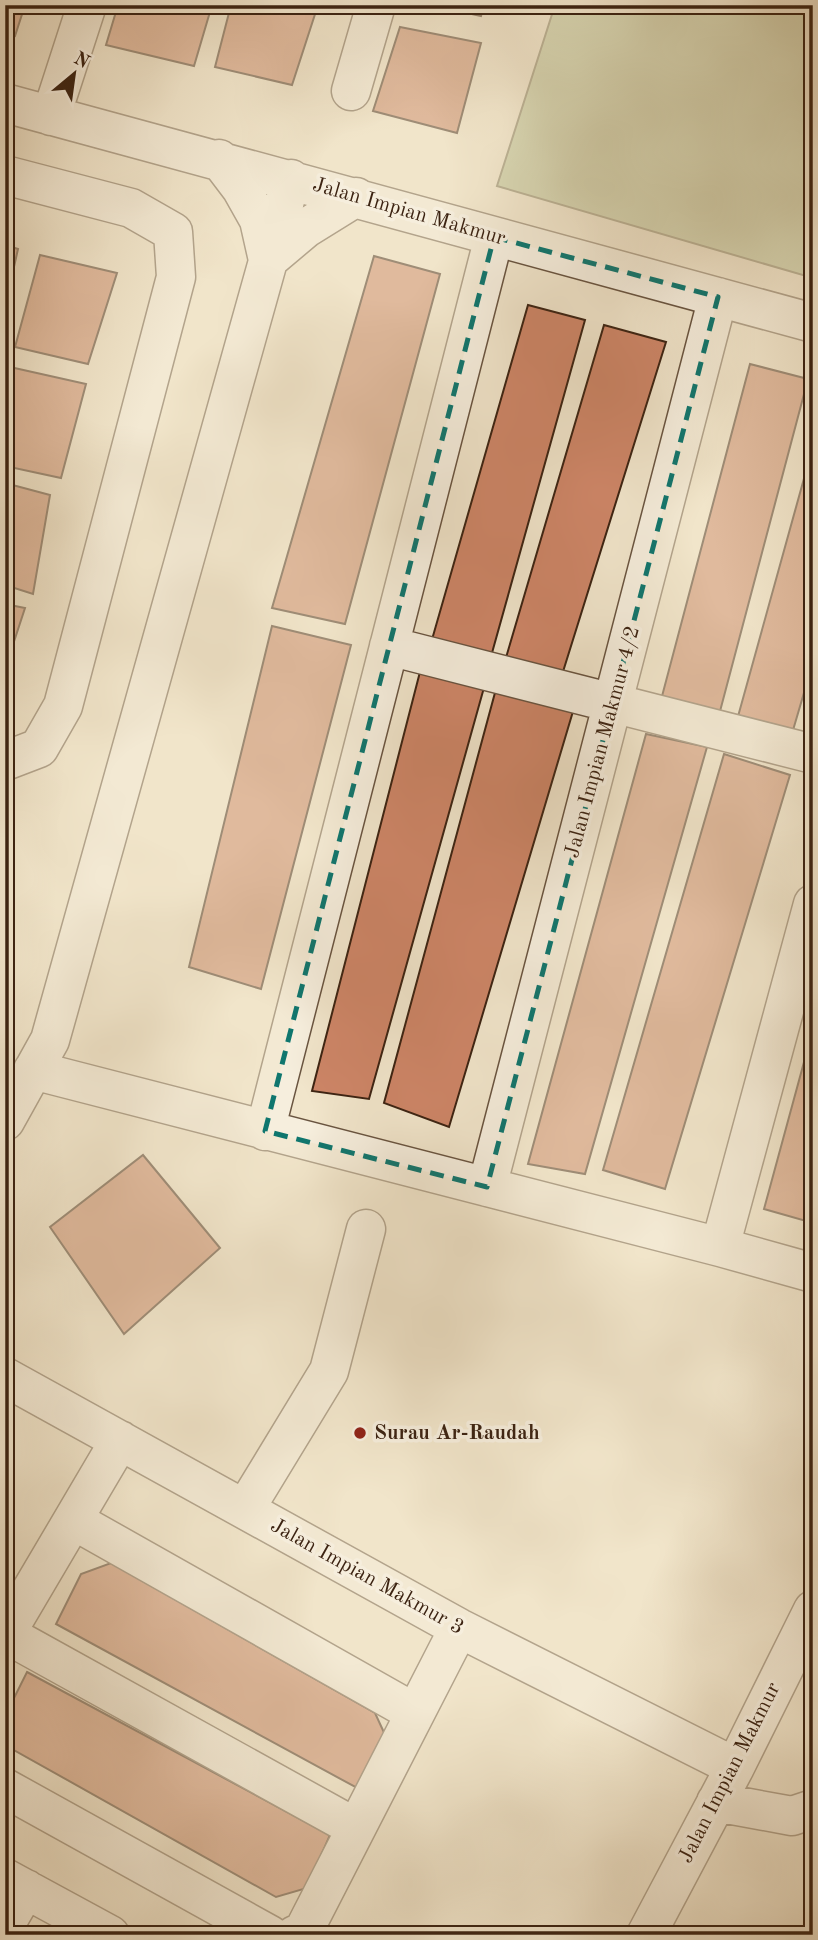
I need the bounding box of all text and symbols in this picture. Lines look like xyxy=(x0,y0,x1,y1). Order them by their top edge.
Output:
north arrow xyxy=(38,38,108,108)
text: N xyxy=(70,49,92,73)
street label: Jalan Impian Makmur xyxy=(310,174,508,250)
street label: Jalan Impian Makmur 4/2 xyxy=(562,624,644,860)
place label: Surau Ar-Raudah xyxy=(374,1423,540,1444)
marker: Surau Ar-Raudah xyxy=(352,1425,368,1441)
street label: Jalan Impian Makmur 3 xyxy=(267,1515,467,1639)
street label: Jalan Impian Makmur xyxy=(675,1679,785,1867)

